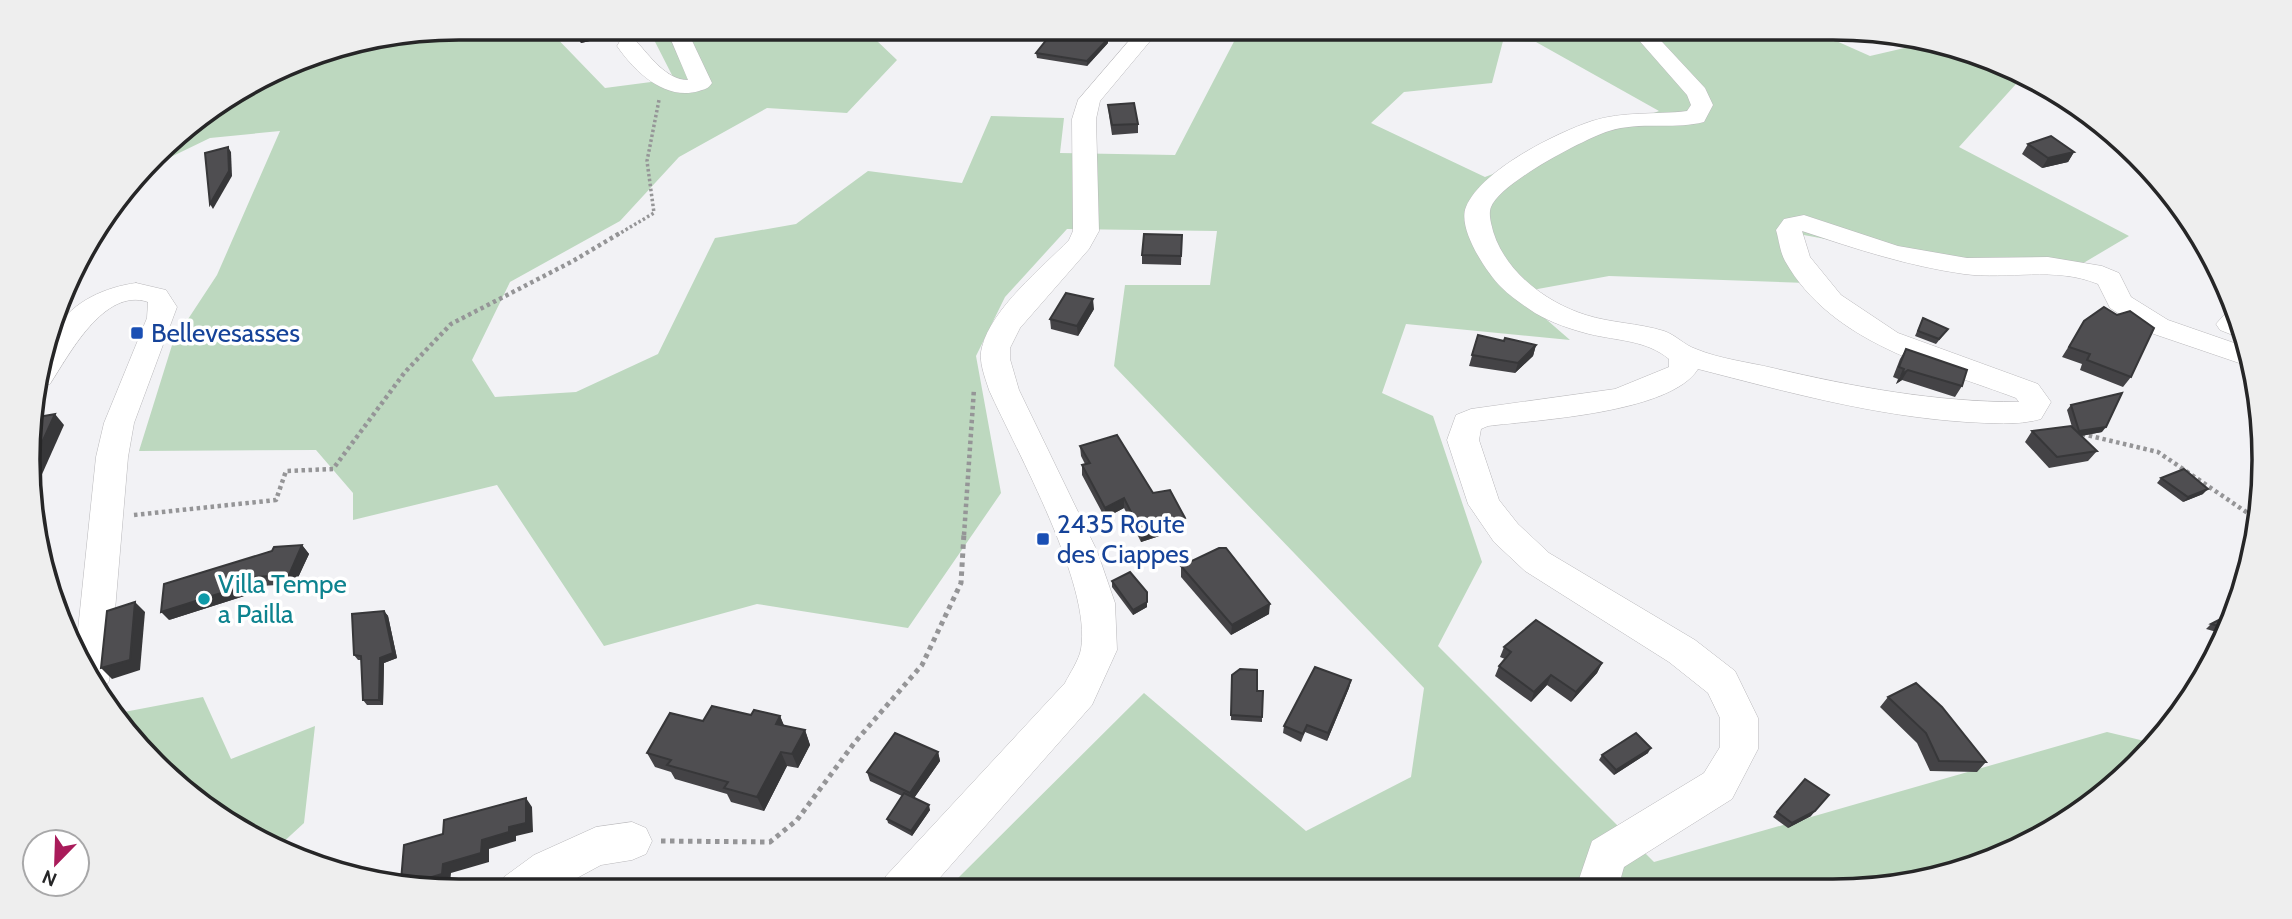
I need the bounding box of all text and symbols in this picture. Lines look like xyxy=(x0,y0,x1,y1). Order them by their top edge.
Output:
place label: Bellevesasses xyxy=(151,317,300,349)
marker: Bellevesasses xyxy=(129,325,145,341)
place label: 2435 Route des Ciappes xyxy=(1057,508,1189,570)
marker: 2435 Route des Ciappes xyxy=(1035,531,1051,547)
place label: Villa Tempe a Pailla xyxy=(218,568,347,630)
marker: Villa Tempe a Pailla xyxy=(196,591,212,607)
north arrow xyxy=(21,828,91,898)
text: N xyxy=(39,865,60,891)

